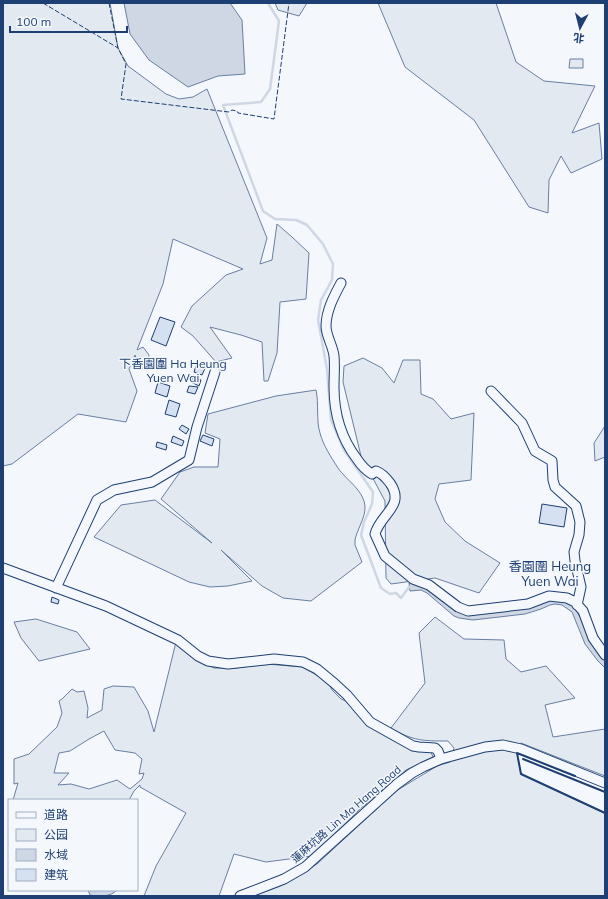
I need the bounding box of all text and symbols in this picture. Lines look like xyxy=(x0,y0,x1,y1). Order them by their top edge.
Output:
scale bar xyxy=(10,8,127,34)
north arrow xyxy=(560,8,600,48)
text: 100 m xyxy=(16,14,51,29)
text: 北 xyxy=(572,30,585,46)
district label: 下香園圍 Ha Heung Yuen Wai xyxy=(119,356,227,385)
district label: 香園圍 Heung Yuen Wai xyxy=(509,558,591,589)
street label: 蓮麻坑路 Lin Ma Hang Road xyxy=(288,762,404,866)
legend xyxy=(8,799,138,891)
text: 道路 xyxy=(44,807,68,822)
text: 公园 xyxy=(44,827,68,842)
text: 水域 xyxy=(44,847,68,862)
text: 建筑 xyxy=(44,867,68,882)

